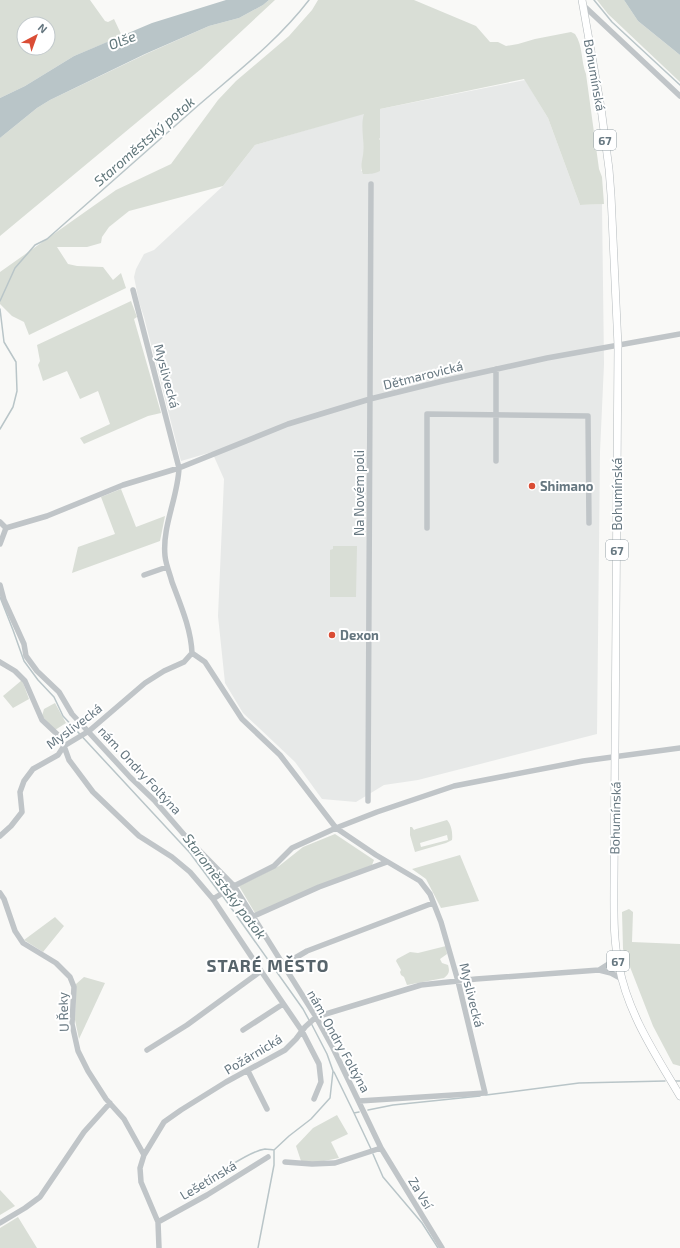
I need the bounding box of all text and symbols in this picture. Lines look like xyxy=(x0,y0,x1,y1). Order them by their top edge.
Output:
north arrow xyxy=(16,16,56,56)
text: N xyxy=(36,21,50,36)
water label: Olše xyxy=(106,27,139,53)
street label: Bohumínská xyxy=(581,38,609,112)
water label: Staroměstský potok xyxy=(90,93,198,189)
road number: 67 xyxy=(594,130,616,150)
street label: Myslivecká xyxy=(151,342,183,410)
street label: Dětmarovická xyxy=(381,357,465,393)
street label: Na Novém poli xyxy=(351,450,367,536)
street label: Bohumínská xyxy=(609,458,625,530)
place label: Shimano xyxy=(540,478,594,494)
marker: Shimano xyxy=(527,481,537,491)
road number: 67 xyxy=(606,540,628,560)
place label: Dexon xyxy=(340,627,379,643)
marker: Dexon xyxy=(327,630,337,640)
street label: Myslivecká xyxy=(43,700,105,752)
street label: nám. Ondry Foltýna xyxy=(95,723,185,817)
street label: Bohumínská xyxy=(606,781,624,855)
water label: Staroměstský potok xyxy=(180,830,270,942)
road number: 67 xyxy=(607,951,629,971)
district label: STARÉ MĚSTO xyxy=(207,955,329,975)
street label: Myslivecká xyxy=(456,961,488,1029)
street label: nám. Ondry Foltýna xyxy=(304,987,374,1095)
street label: U Řeky xyxy=(54,992,72,1032)
street label: Požárnická xyxy=(221,1030,285,1078)
street label: Lešetínská xyxy=(177,1157,239,1203)
street label: Za Vsí xyxy=(405,1174,437,1213)

